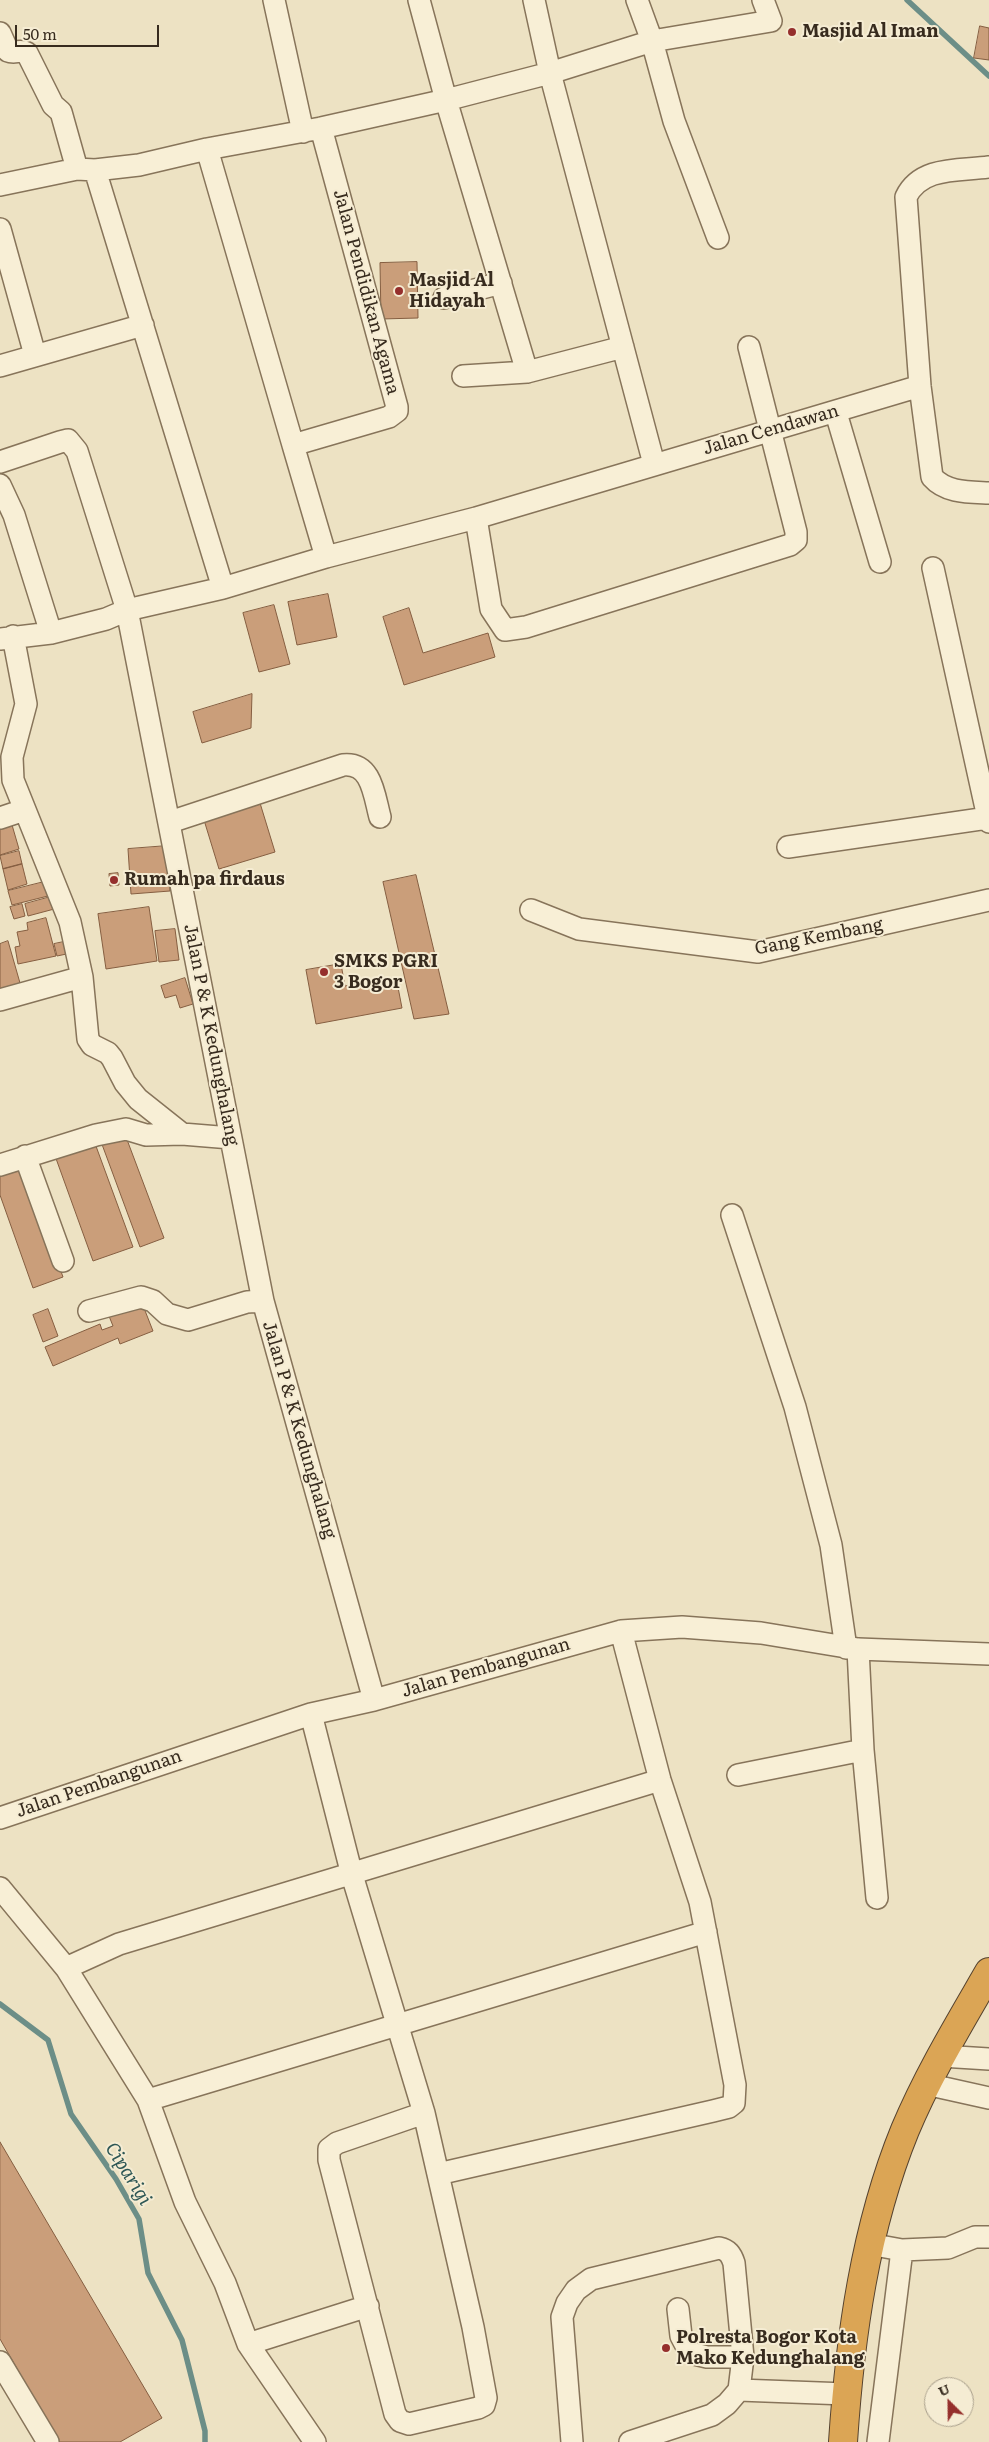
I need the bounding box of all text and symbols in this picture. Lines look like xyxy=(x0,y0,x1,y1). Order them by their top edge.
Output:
scale bar xyxy=(18,15,161,47)
place label: Masjid Al Iman xyxy=(802,21,939,43)
text: 50 m xyxy=(23,22,57,45)
marker: Masjid Al Iman xyxy=(786,26,798,38)
street label: Jalan Pendidikan Agama xyxy=(328,187,404,397)
place label: Masjid Al Hidayah xyxy=(409,270,494,312)
marker: Masjid Al Hidayah xyxy=(393,285,405,297)
street label: Jalan Cendawan xyxy=(701,400,841,460)
place label: Rumah pa firdaus xyxy=(124,869,285,891)
marker: Rumah pa firdaus xyxy=(108,874,120,886)
street label: Gang Kembang xyxy=(753,914,885,960)
street label: Jalan P & K Kedunghalang xyxy=(179,922,243,1148)
place label: SMKS PGRI 3 Bogor xyxy=(334,951,438,994)
marker: SMKS PGRI 3 Bogor xyxy=(318,966,330,978)
street label: Jalan P & K Kedunghalang xyxy=(258,1319,340,1541)
street label: Jalan Pembangunan xyxy=(399,1634,573,1702)
street label: Jalan Pembangunan xyxy=(13,1745,185,1823)
water label: Ciparigi xyxy=(100,2138,156,2210)
place label: Polresta Bogor Kota Mako Kedunghalang xyxy=(676,2327,865,2370)
marker: Polresta Bogor Kota Mako Kedunghalang xyxy=(660,2342,672,2354)
north arrow xyxy=(924,2377,974,2427)
text: U xyxy=(935,2378,952,2400)

